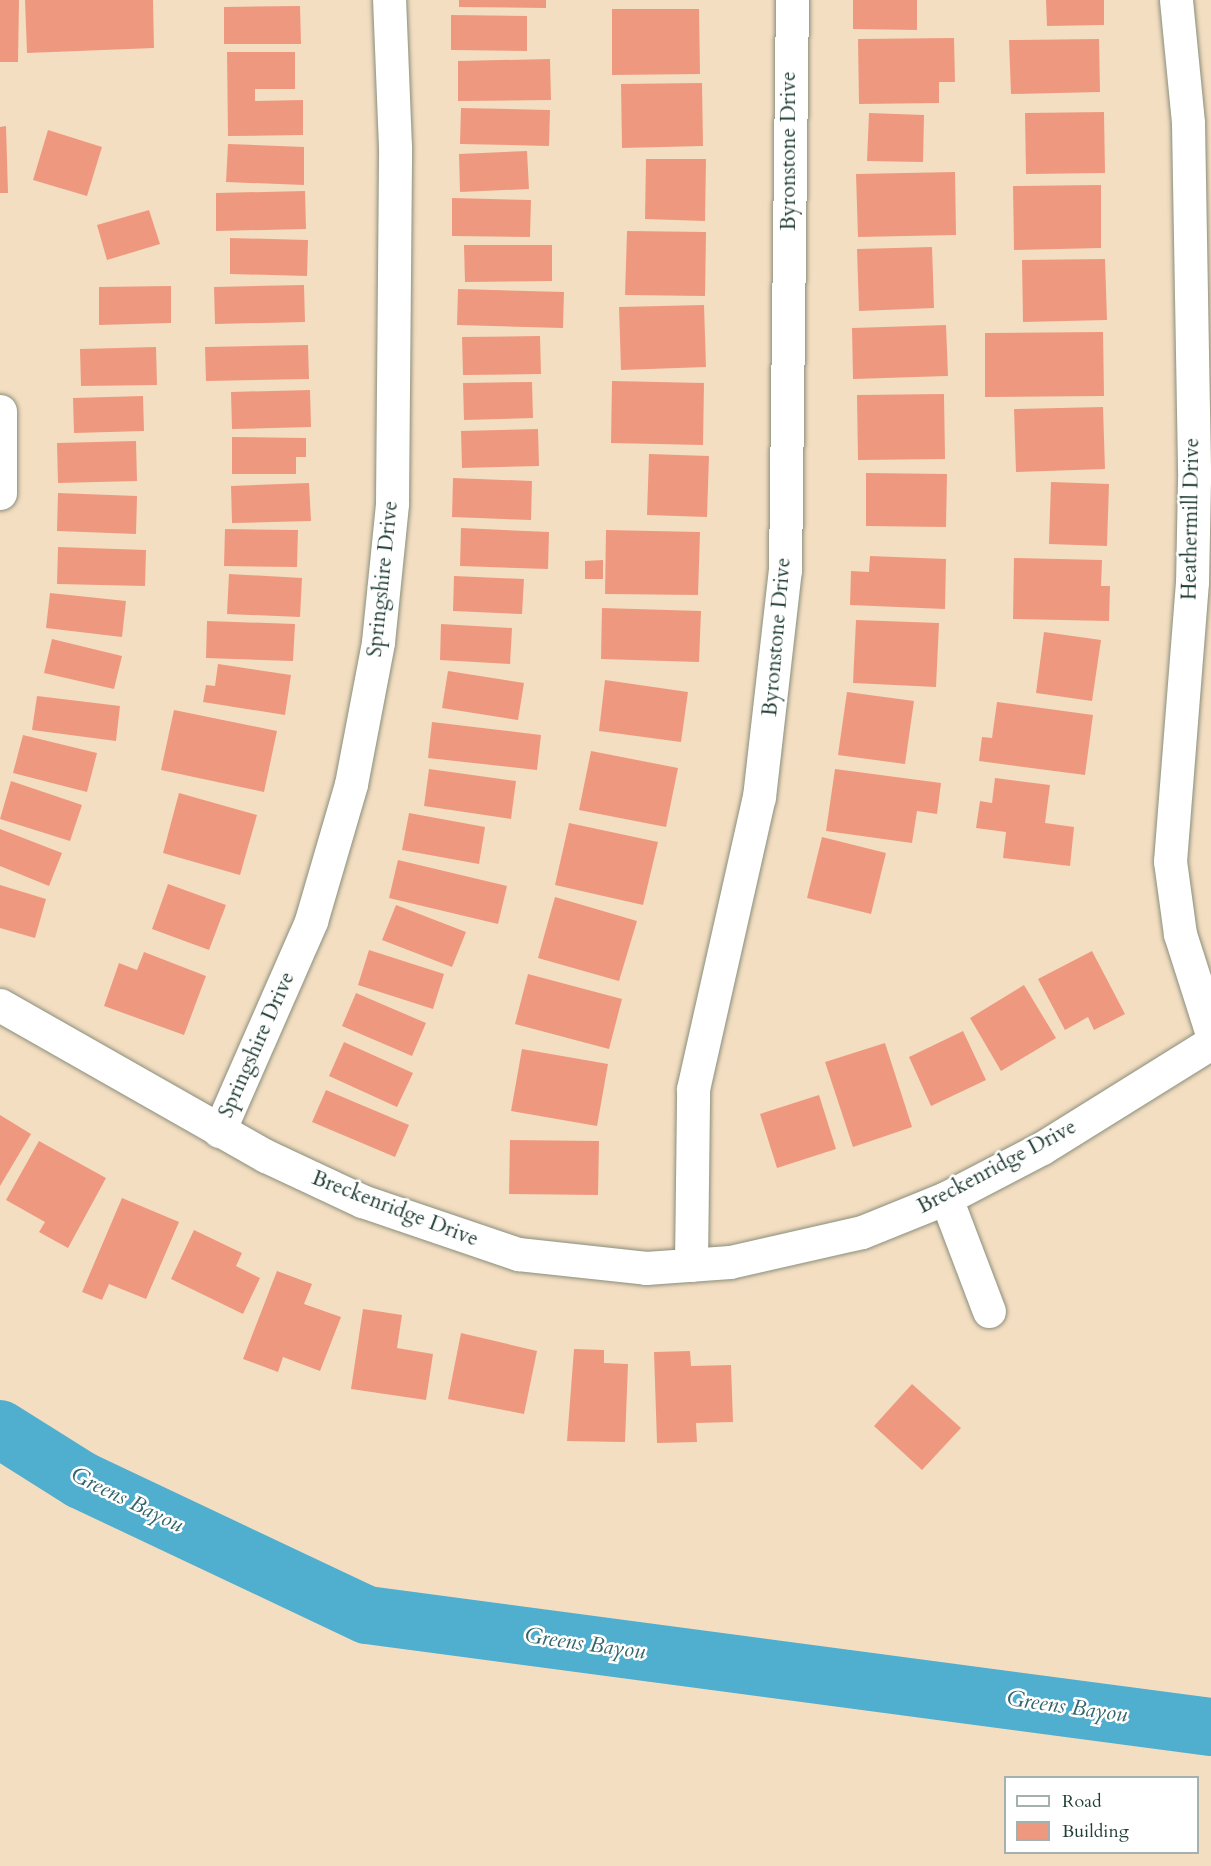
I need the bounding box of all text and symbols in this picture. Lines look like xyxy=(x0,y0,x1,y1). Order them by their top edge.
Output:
street label: Byronstone Drive xyxy=(776,71,802,231)
street label: Heathermill Drive xyxy=(1177,438,1205,600)
street label: Springshire Drive xyxy=(362,500,404,658)
street label: Byronstone Drive xyxy=(758,557,796,717)
street label: Springshire Drive xyxy=(214,968,300,1122)
street label: Breckenridge Drive xyxy=(913,1115,1081,1219)
street label: Breckenridge Drive xyxy=(308,1166,482,1252)
water label: Greens Bayou xyxy=(67,1461,187,1539)
water label: Greens Bayou xyxy=(523,1622,647,1666)
water label: Greens Bayou xyxy=(1005,1685,1129,1729)
legend xyxy=(1004,1776,1199,1854)
text: Road xyxy=(1062,1789,1102,1814)
text: Building xyxy=(1062,1819,1129,1844)

